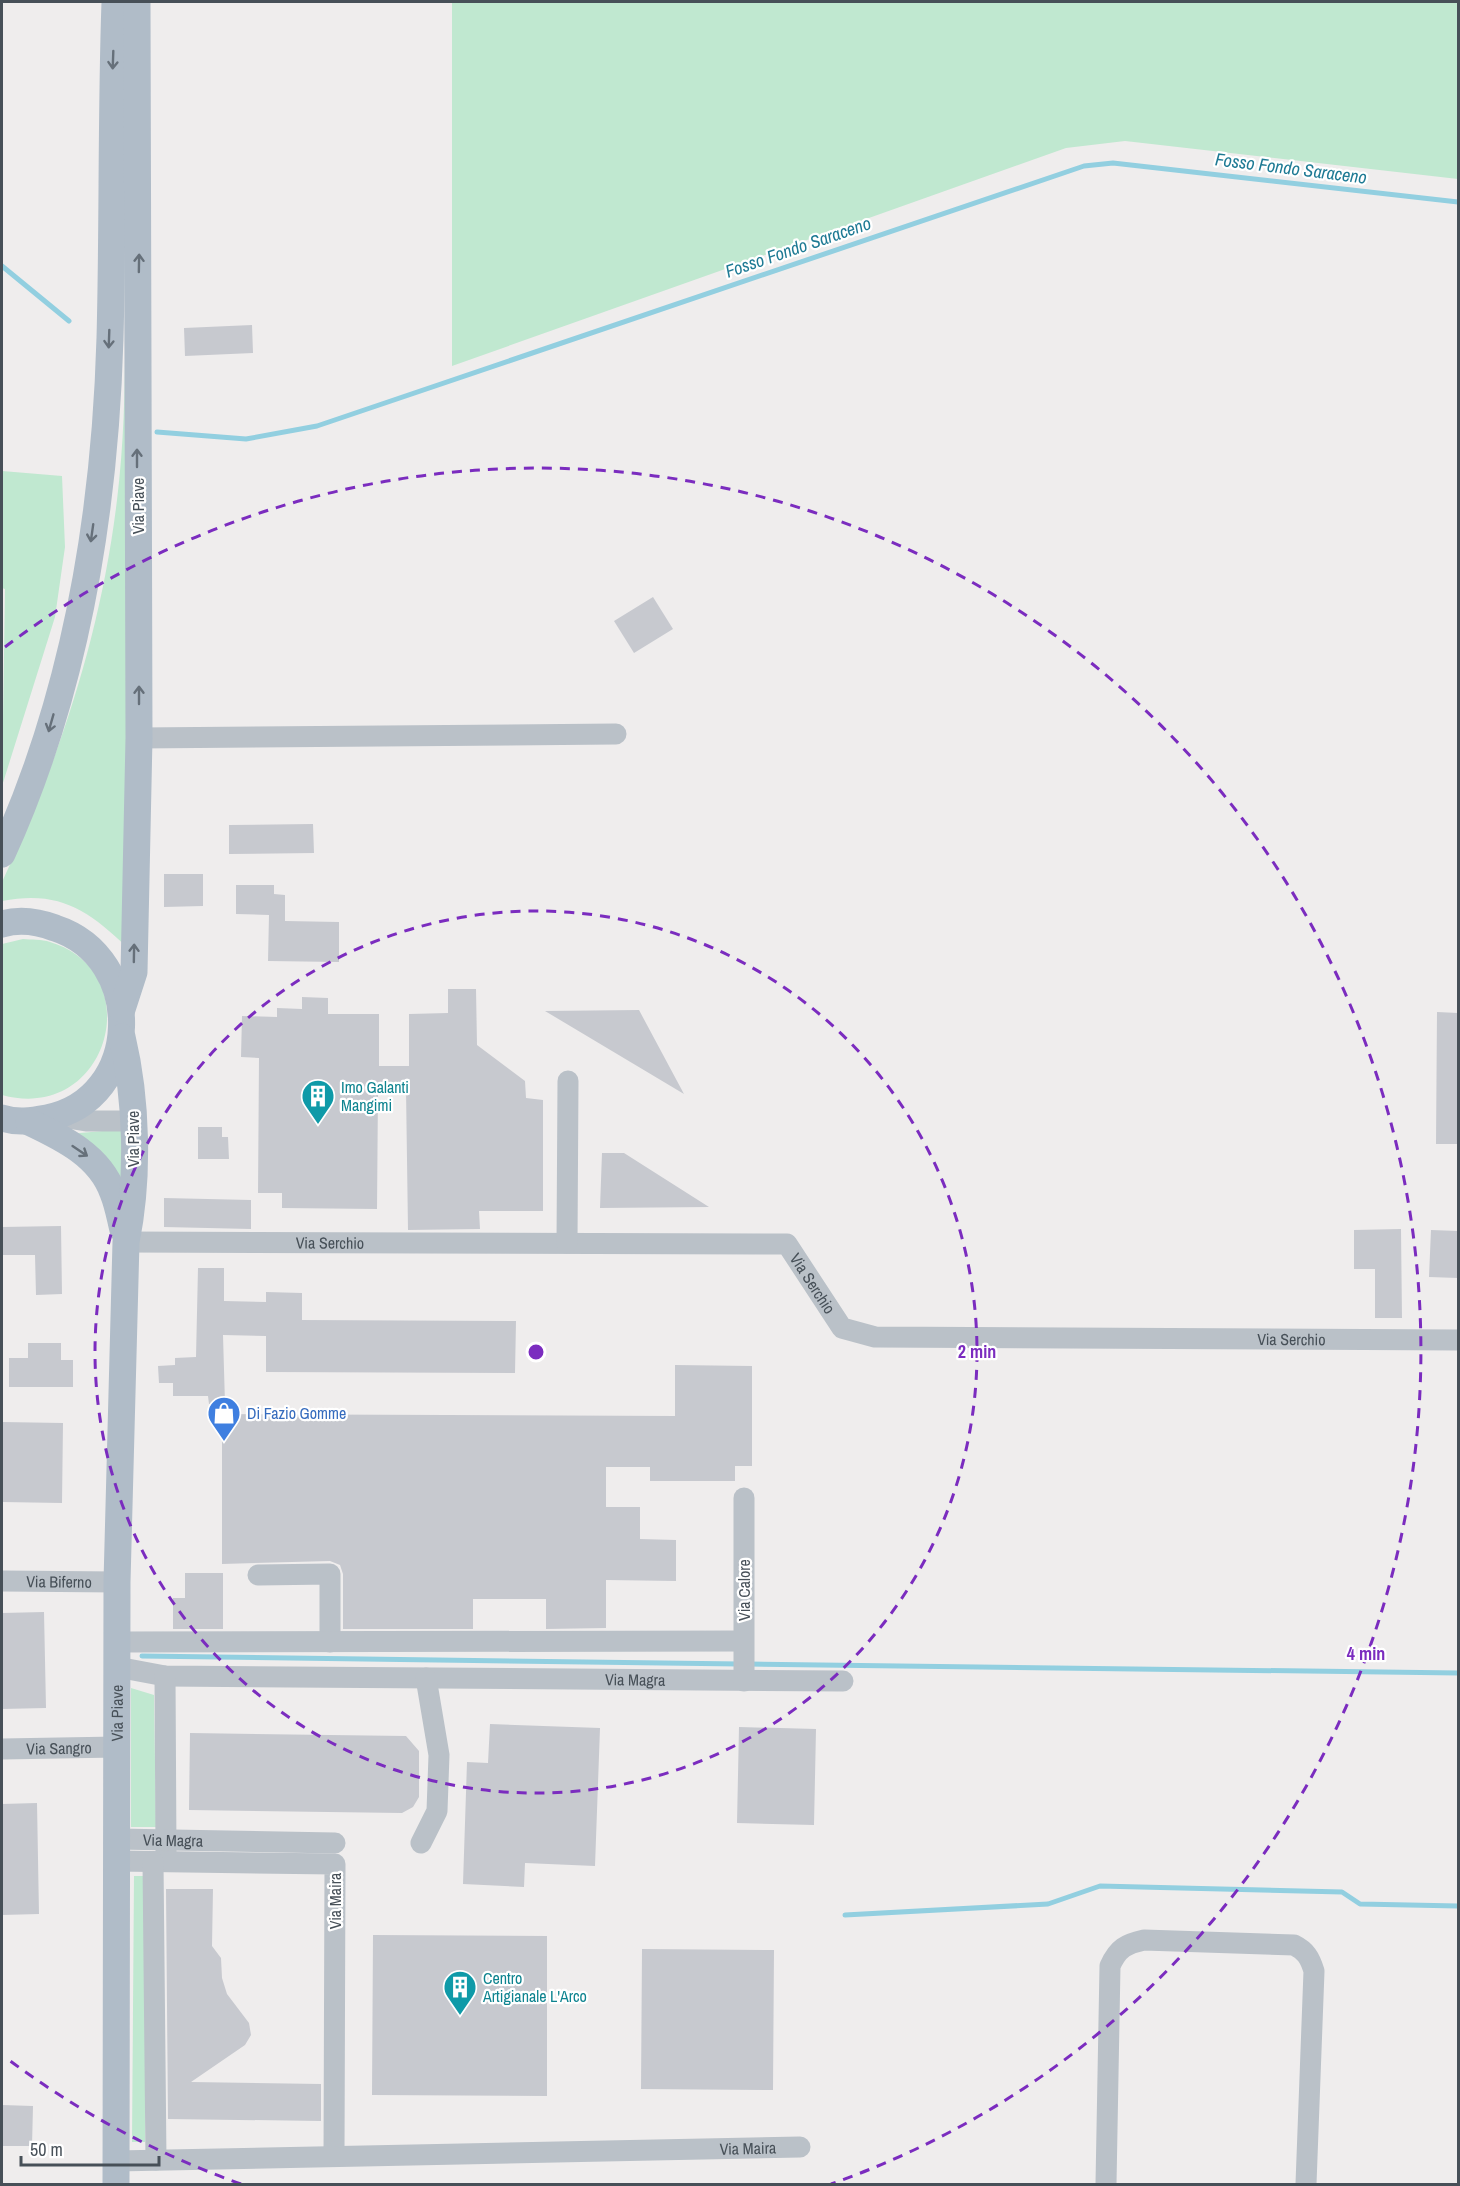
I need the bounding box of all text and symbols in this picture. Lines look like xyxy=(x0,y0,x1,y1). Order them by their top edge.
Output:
one-way arrow xyxy=(107,49,119,69)
water label: Fosso Fondo Saraceno xyxy=(1214,146,1368,190)
water label: Fosso Fondo Saraceno xyxy=(722,210,874,284)
one-way arrow xyxy=(133,253,145,273)
one-way arrow xyxy=(104,328,115,348)
one-way arrow xyxy=(131,448,143,468)
street label: Via Piave xyxy=(127,478,149,534)
one-way arrow xyxy=(86,523,97,542)
one-way arrow xyxy=(133,685,145,705)
one-way arrow xyxy=(45,714,56,733)
one-way arrow xyxy=(129,943,140,963)
place label: Imo Galanti Mangimi xyxy=(341,1076,409,1116)
building icon: Imo Galanti Mangimi xyxy=(300,1078,336,1125)
street label: Via Piave xyxy=(122,1111,144,1167)
one-way arrow xyxy=(71,1145,87,1157)
street label: Via Serchio xyxy=(296,1232,364,1254)
street label: Via Serchio xyxy=(785,1249,841,1318)
street label: Via Serchio xyxy=(1257,1328,1326,1350)
text: 2 min xyxy=(958,1339,996,1364)
centre of rings xyxy=(526,1342,546,1362)
shop icon: Di Fazio Gomme xyxy=(206,1395,242,1442)
place label: Di Fazio Gomme xyxy=(247,1402,346,1424)
street label: Via Calore xyxy=(733,1559,755,1621)
street label: Via Biferno xyxy=(26,1570,92,1593)
text: 4 min xyxy=(1347,1641,1385,1666)
street label: Via Magra xyxy=(605,1668,666,1691)
street label: Via Piave xyxy=(106,1685,128,1741)
street label: Via Sangro xyxy=(26,1736,92,1760)
street label: Via Magra xyxy=(143,1828,204,1852)
street label: Via Maira xyxy=(324,1872,346,1929)
place label: Centro Artigianale L'Arco xyxy=(482,1967,587,2007)
building icon: Centro Artigianale L'Arco xyxy=(442,1969,478,2016)
scale bar xyxy=(21,2129,159,2167)
street label: Via Maira xyxy=(719,2136,777,2160)
text: 50 m xyxy=(30,2137,63,2162)

